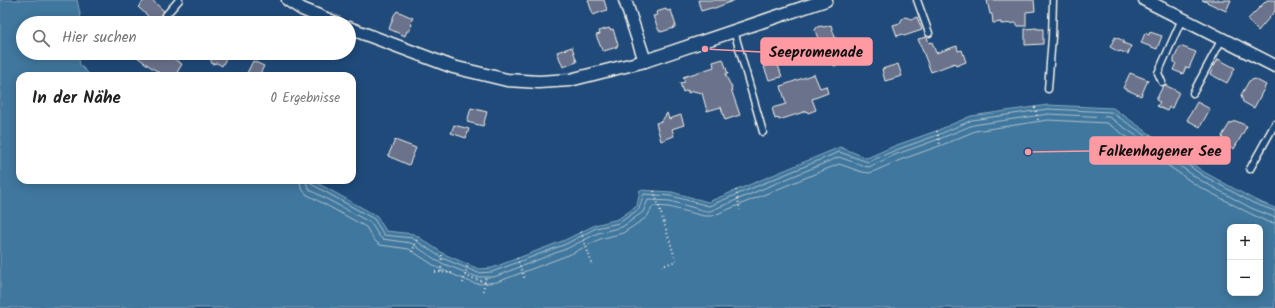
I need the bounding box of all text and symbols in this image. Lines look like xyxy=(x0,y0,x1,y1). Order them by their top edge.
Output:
search box xyxy=(16,16,356,60)
text: Hier suchen xyxy=(62,26,136,50)
icon: search xyxy=(30,27,52,49)
callout: Seepromenade xyxy=(761,38,872,65)
text: Seepromenade xyxy=(769,41,864,65)
text: In der Nähe xyxy=(32,85,121,112)
text: 0 Ergebnisse xyxy=(271,88,340,109)
callout: Falkenhagener See xyxy=(1090,137,1230,164)
text: Falkenhagener See xyxy=(1098,140,1222,164)
map controls xyxy=(1227,224,1263,296)
button: + xyxy=(1227,224,1263,260)
button: − xyxy=(1227,260,1263,296)

